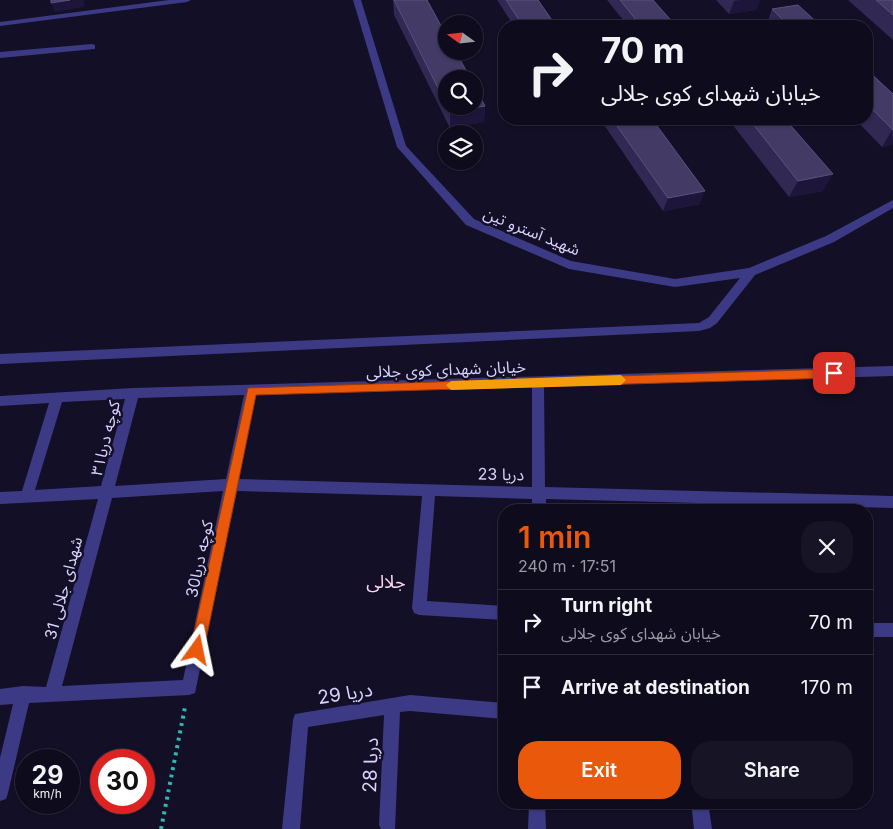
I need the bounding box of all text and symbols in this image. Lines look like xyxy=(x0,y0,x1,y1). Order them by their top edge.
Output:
north arrow xyxy=(438,15,482,60)
map controls xyxy=(438,15,483,170)
text: 70 m xyxy=(601,29,685,71)
icon: right xyxy=(518,40,583,105)
button: search xyxy=(438,70,483,115)
text: خیابان شهدای کوی جلالی xyxy=(601,80,821,106)
button: layers xyxy=(438,125,483,170)
street label: شهید آسترو تین xyxy=(481,203,583,259)
pin xyxy=(813,352,855,394)
street label: خیابان شهدای کوی جلالی xyxy=(366,356,526,382)
icon: arrive xyxy=(820,359,848,387)
street label: کوچه دریا۳۱ xyxy=(86,398,125,478)
street label: دریا 23 xyxy=(478,464,524,484)
street label: کوچه دریا30 xyxy=(181,518,218,600)
text: 1 min xyxy=(518,519,591,555)
button: close xyxy=(801,521,853,573)
street label: شهدای جلالی 31 xyxy=(40,534,86,642)
text: 240 m · 17:51 xyxy=(518,556,616,576)
district label: جلالی xyxy=(366,571,406,593)
text: Turn right xyxy=(561,594,652,617)
icon: right xyxy=(518,608,546,636)
text: 70 m xyxy=(809,611,853,634)
position arrow xyxy=(170,623,222,675)
text: خیابان شهدای کوی جلالی xyxy=(561,623,721,643)
icon: arrive xyxy=(518,673,546,701)
text: Arrive at destination xyxy=(561,676,750,699)
text: 170 m xyxy=(801,676,853,699)
street label: دریا 29 xyxy=(316,678,374,709)
street label: دریا 28 xyxy=(358,737,383,793)
button: Exit xyxy=(518,741,681,799)
button: Share xyxy=(691,741,853,799)
speed limit sign: 30 xyxy=(90,749,155,814)
text: 29 xyxy=(32,760,63,790)
text: km/h xyxy=(33,786,62,801)

